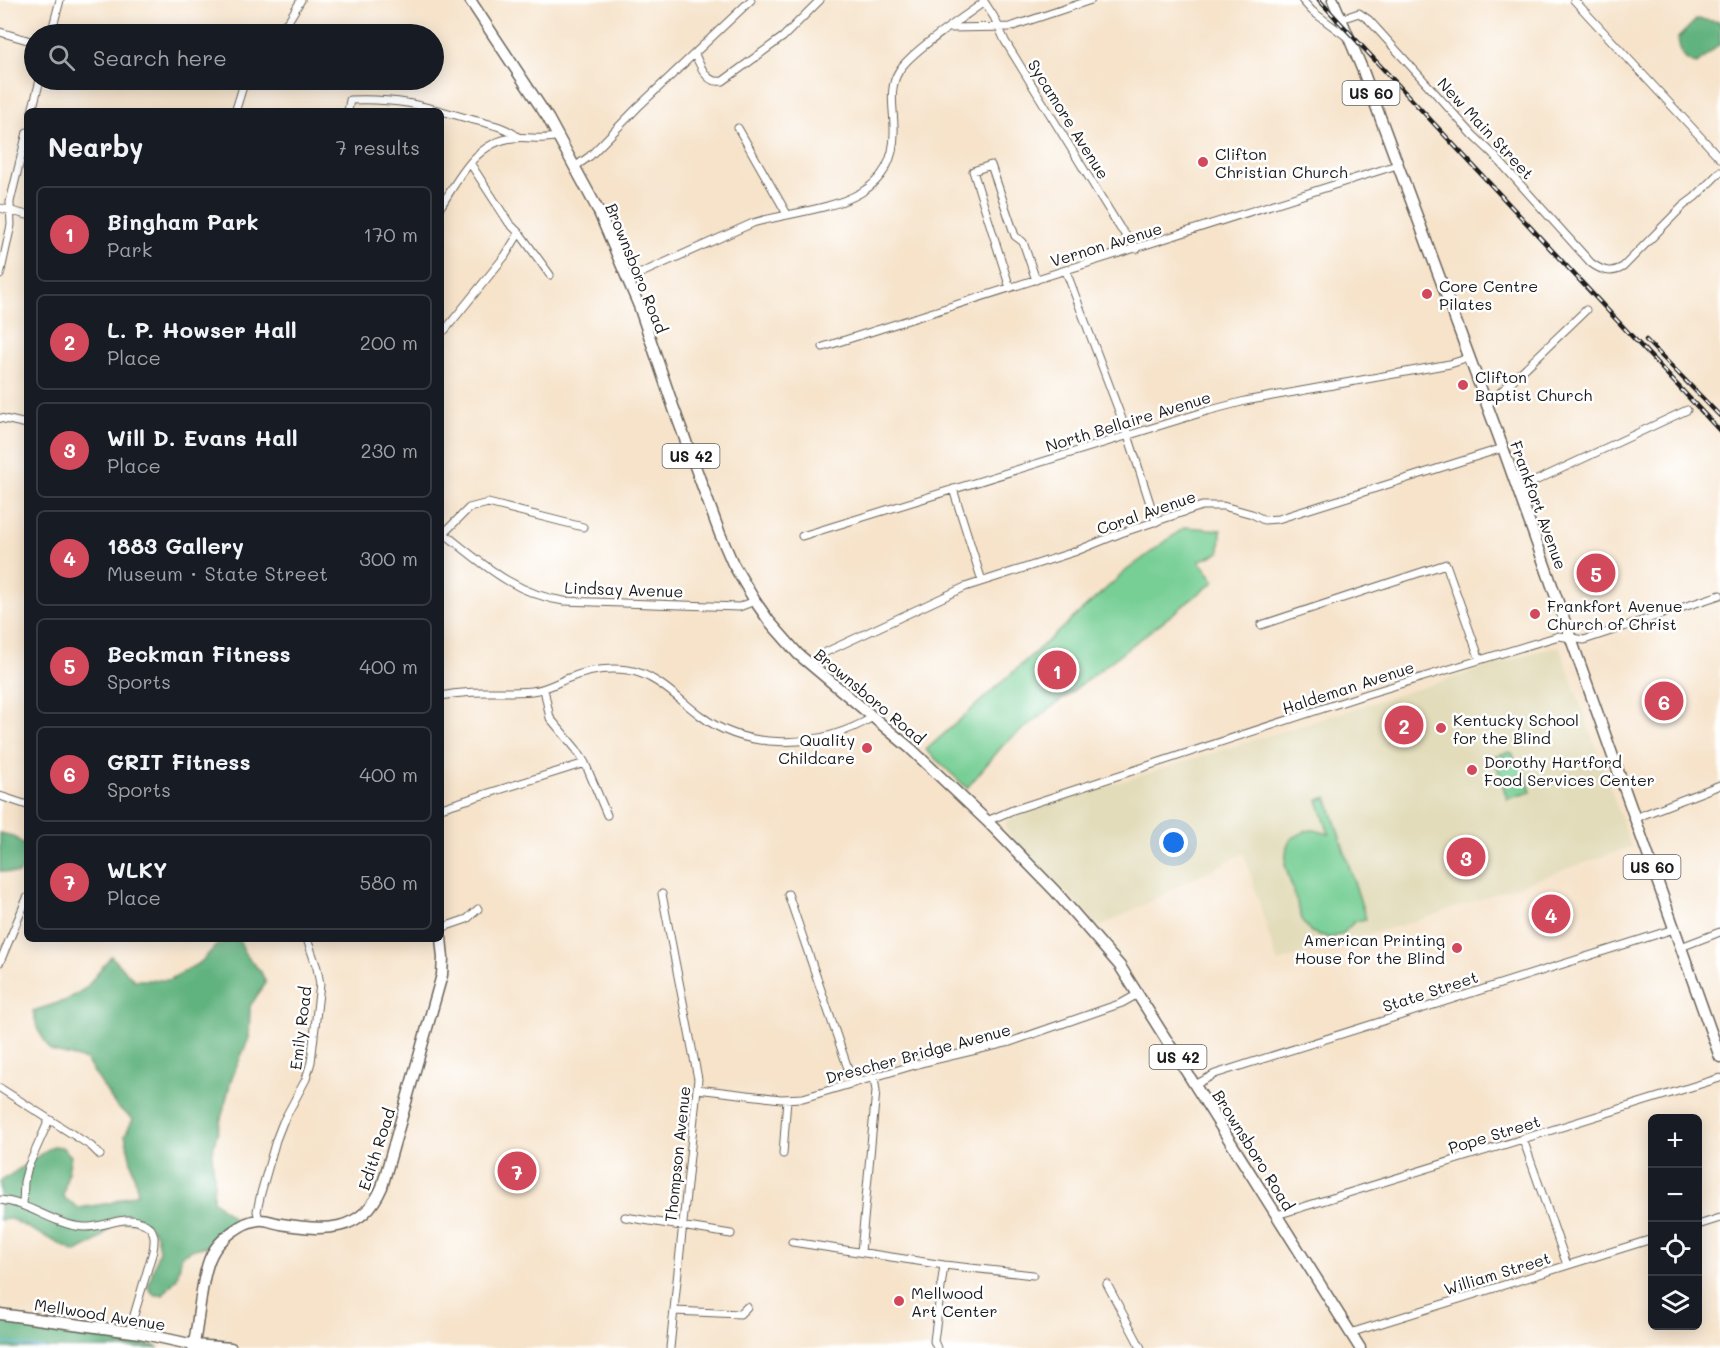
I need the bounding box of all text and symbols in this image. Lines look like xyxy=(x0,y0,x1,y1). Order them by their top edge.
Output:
search box xyxy=(24,24,444,90)
icon: search xyxy=(45,41,78,74)
text: Search here xyxy=(93,43,227,72)
street label: Sycamore Avenue xyxy=(1024,55,1114,183)
street label: New Main Street xyxy=(1433,73,1539,183)
road number: US 60 xyxy=(1342,81,1400,105)
text: Nearby xyxy=(48,130,143,164)
text: 7 results xyxy=(336,134,420,160)
place label: Clifton Christian Church xyxy=(1215,143,1348,182)
marker: Clifton Christian Church xyxy=(1196,155,1210,169)
street label: Brownsboro Road xyxy=(601,200,673,336)
text: Bingham Park xyxy=(107,207,259,236)
street label: Vernon Avenue xyxy=(1048,217,1164,271)
text: 1 xyxy=(65,221,74,247)
text: 170 m xyxy=(363,221,418,247)
text: Park xyxy=(107,236,152,262)
place label: Core Centre Pilates xyxy=(1439,275,1538,314)
marker: Core Centre Pilates xyxy=(1420,287,1434,301)
text: L. P. Howser Hall xyxy=(107,315,297,344)
text: 2 xyxy=(64,329,75,355)
text: 200 m xyxy=(360,329,418,355)
text: Place xyxy=(107,344,161,370)
place label: Clifton Baptist Church xyxy=(1475,366,1592,405)
marker: Clifton Baptist Church xyxy=(1456,378,1470,392)
street label: North Bellaire Avenue xyxy=(1043,386,1213,456)
text: Will D. Evans Hall xyxy=(107,423,298,452)
text: 3 xyxy=(64,437,76,463)
text: 230 m xyxy=(360,437,418,463)
street label: Frankfort Avenue xyxy=(1506,438,1572,572)
road number: US 42 xyxy=(662,444,720,468)
text: Place xyxy=(107,452,161,478)
street label: Coral Avenue xyxy=(1094,485,1198,539)
text: 1883 Gallery xyxy=(107,531,244,560)
text: 4 xyxy=(63,545,76,571)
text: 300 m xyxy=(359,545,418,571)
pin: 5 xyxy=(1576,550,1616,596)
text: Museum · State Street xyxy=(107,560,328,586)
street label: Lindsay Avenue xyxy=(564,576,684,602)
place label: Frankfort Avenue Church of Christ xyxy=(1547,595,1683,634)
marker: Frankfort Avenue Church of Christ xyxy=(1528,607,1542,621)
text: Beckman Fitness xyxy=(107,639,291,668)
street label: Brownsboro Road xyxy=(810,643,930,749)
pin: 1 xyxy=(1038,648,1076,692)
text: 5 xyxy=(64,653,75,679)
text: 400 m xyxy=(359,653,418,679)
street label: Haldeman Avenue xyxy=(1279,656,1417,718)
text: Sports xyxy=(107,668,171,694)
pin: 6 xyxy=(1644,678,1684,724)
pin: 2 xyxy=(1384,702,1424,748)
place label: Kentucky School for the Blind xyxy=(1453,709,1579,748)
marker: Kentucky School for the Blind xyxy=(1434,721,1448,735)
place label: Quality Childcare xyxy=(778,729,855,768)
marker: Quality Childcare xyxy=(860,741,874,755)
text: GRIT Fitness xyxy=(107,747,251,776)
place label: Dorothy Hartford Food Services Center xyxy=(1484,751,1655,790)
text: 6 xyxy=(63,761,76,787)
text: 400 m xyxy=(359,761,418,787)
marker: Dorothy Hartford Food Services Center xyxy=(1465,763,1479,777)
text: Sports xyxy=(107,776,171,802)
your location xyxy=(1159,828,1188,857)
pin: 3 xyxy=(1446,834,1486,880)
text: WLKY xyxy=(107,855,167,884)
road number: US 60 xyxy=(1624,855,1680,879)
text: 7 xyxy=(64,869,75,895)
text: 580 m xyxy=(360,869,418,895)
text: Place xyxy=(107,884,161,910)
pin: 4 xyxy=(1532,892,1570,936)
place label: American Printing House for the Blind xyxy=(1295,929,1445,968)
marker: American Printing House for the Blind xyxy=(1450,941,1464,955)
street label: State Street xyxy=(1380,966,1480,1016)
street label: Emily Road xyxy=(284,985,316,1071)
street label: Drescher Bridge Avenue xyxy=(823,1018,1013,1088)
road number: US 42 xyxy=(1150,1045,1206,1069)
street label: Thompson Avenue xyxy=(659,1085,695,1223)
street label: Brownsboro Road xyxy=(1208,1086,1300,1214)
street label: Edith Road xyxy=(353,1105,399,1193)
street label: Pope Street xyxy=(1445,1110,1543,1158)
map controls xyxy=(1648,1114,1702,1330)
button: + xyxy=(1648,1114,1702,1168)
pin: 7 xyxy=(498,1148,536,1194)
button: − xyxy=(1648,1168,1702,1222)
button: locate xyxy=(1648,1222,1702,1276)
street label: William Street xyxy=(1441,1247,1553,1299)
button: layers xyxy=(1648,1276,1702,1330)
place label: Mellwood Art Center xyxy=(911,1282,997,1321)
street label: Mellwood Avenue xyxy=(33,1293,167,1335)
marker: Mellwood Art Center xyxy=(892,1294,906,1308)

